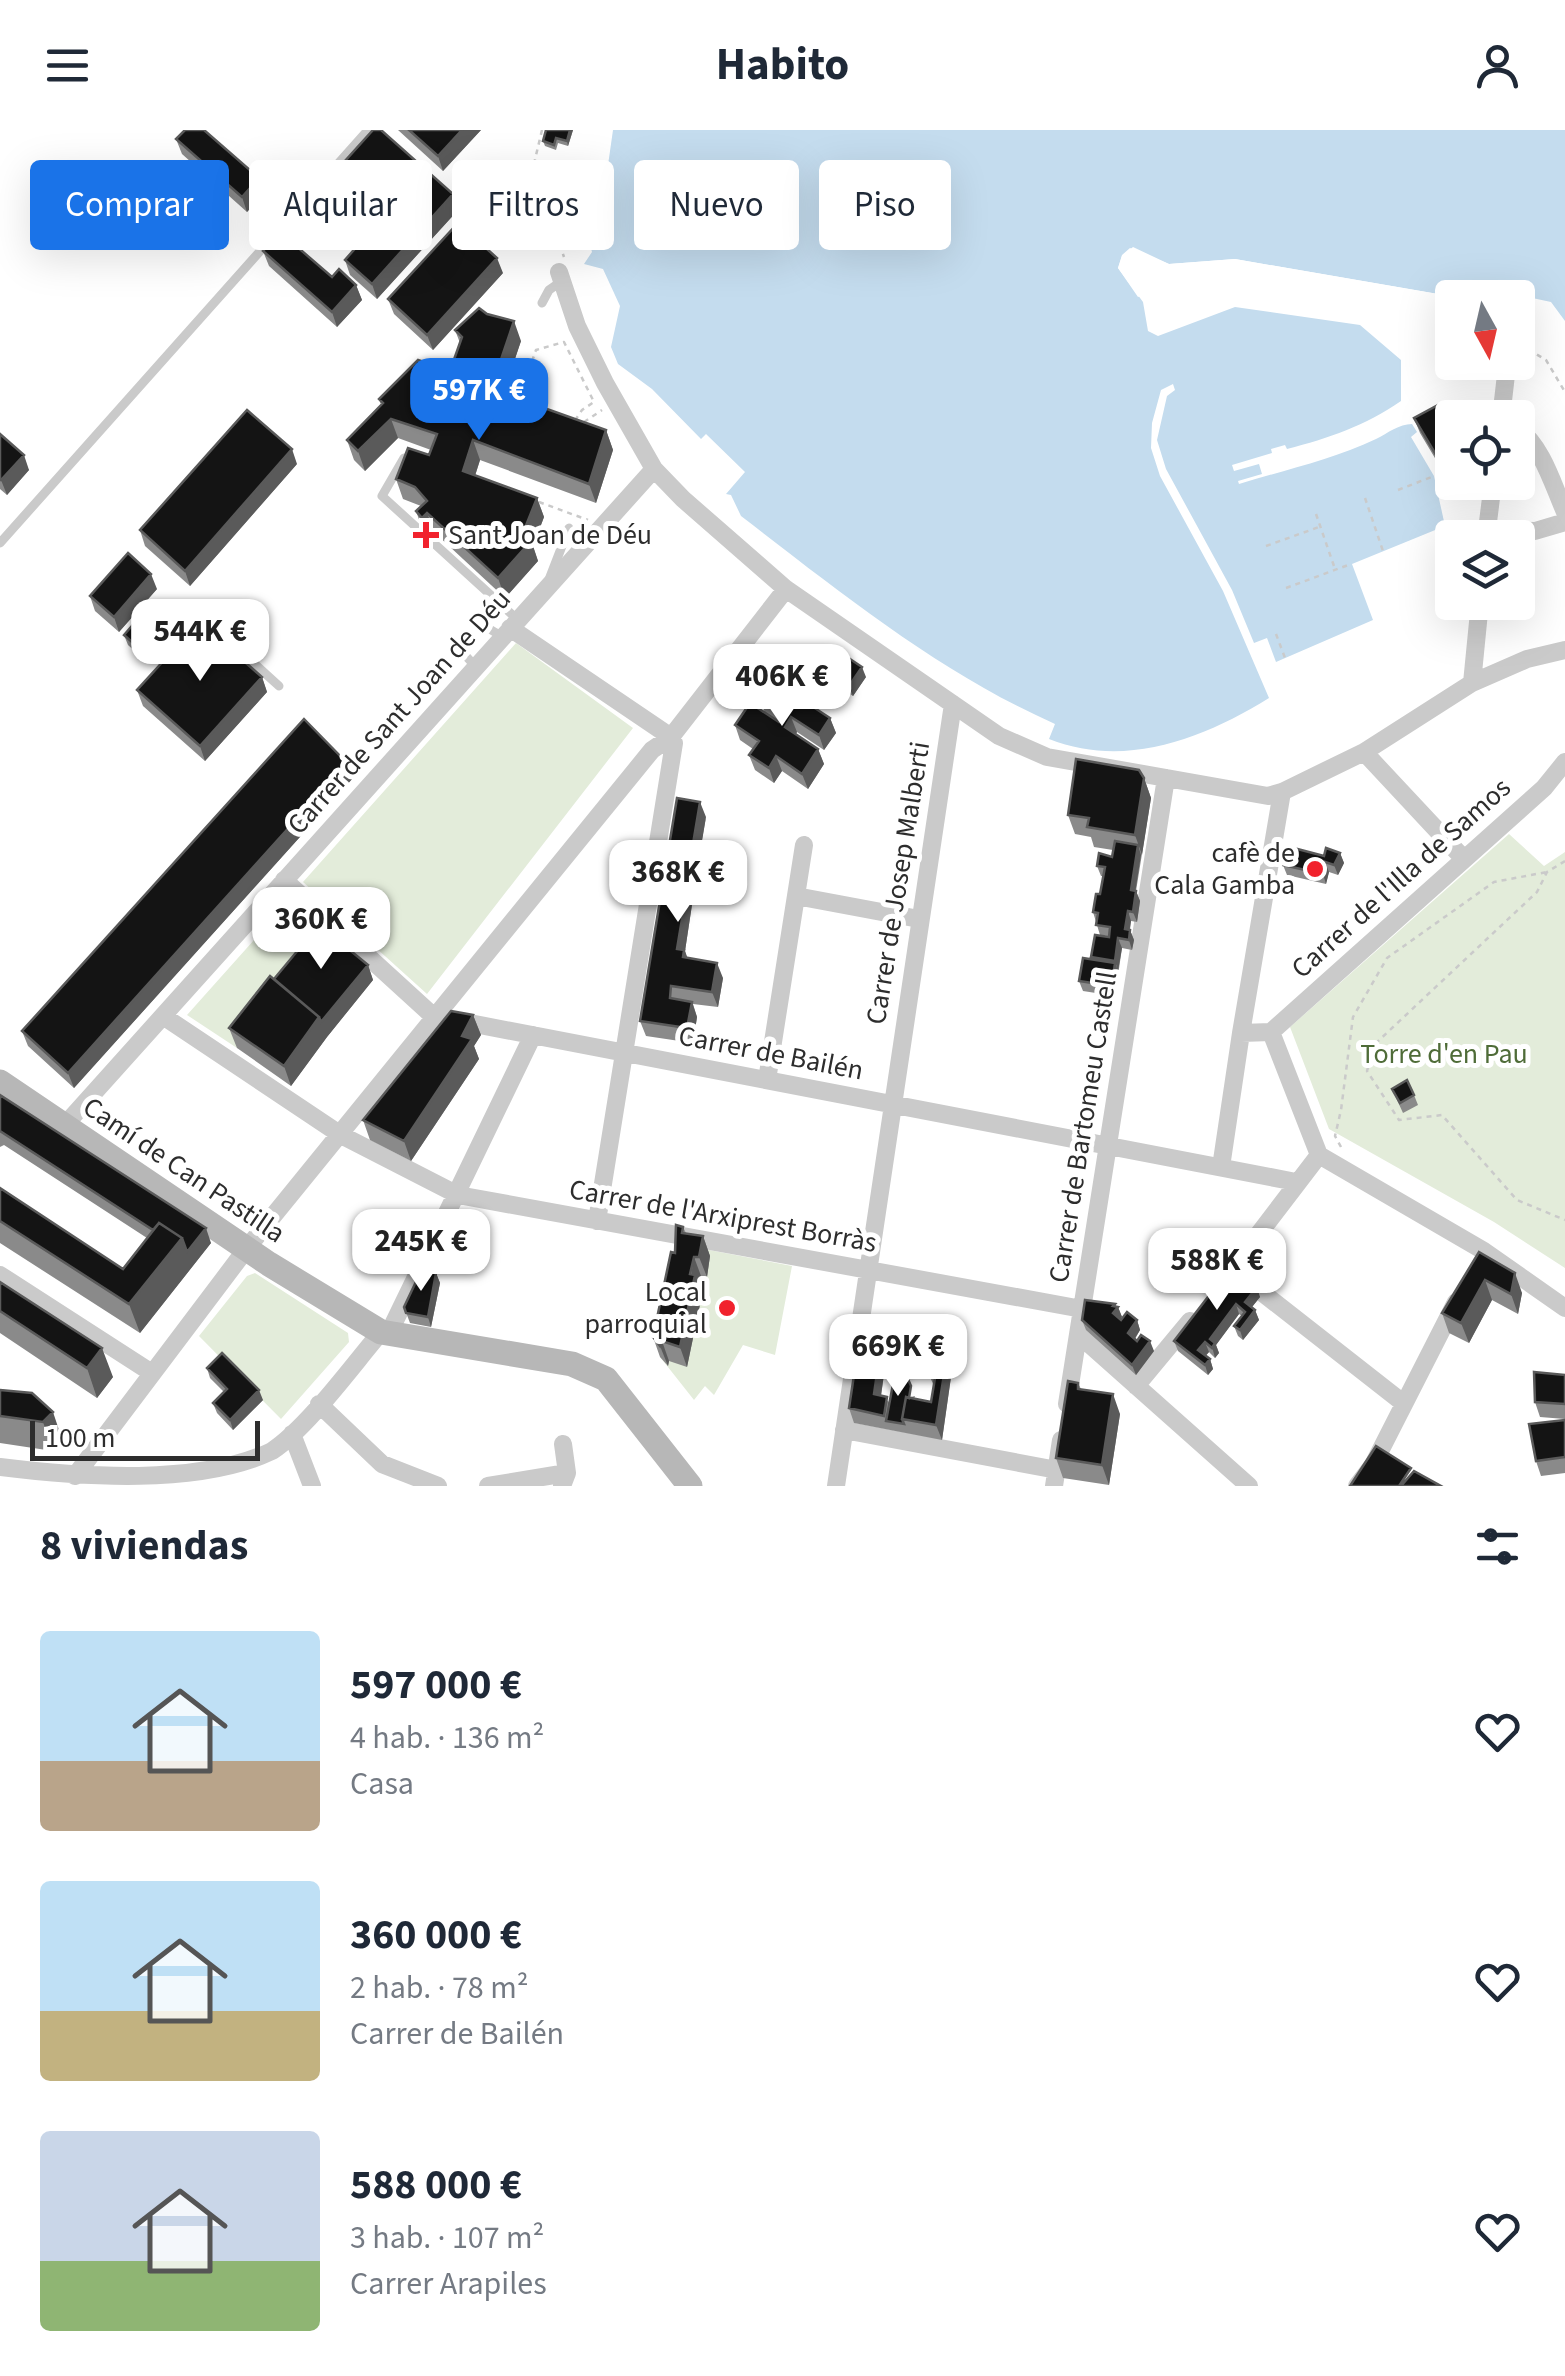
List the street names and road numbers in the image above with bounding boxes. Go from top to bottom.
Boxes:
street label: Carrer de Sant Joan de Déu [278,581,520,843]
street label: Carrer de Josep Malberti [856,739,940,1027]
street label: Carrer de l'Illa de Samos [1282,768,1520,988]
street label: Carrer de Bartomeu Castell [1039,969,1127,1285]
street label: Carrer de Bailén [675,1015,867,1091]
street label: Camí de Can Pastilla [75,1087,293,1253]
street label: Carrer de l'Arxiprest Borràs [566,1169,880,1263]

